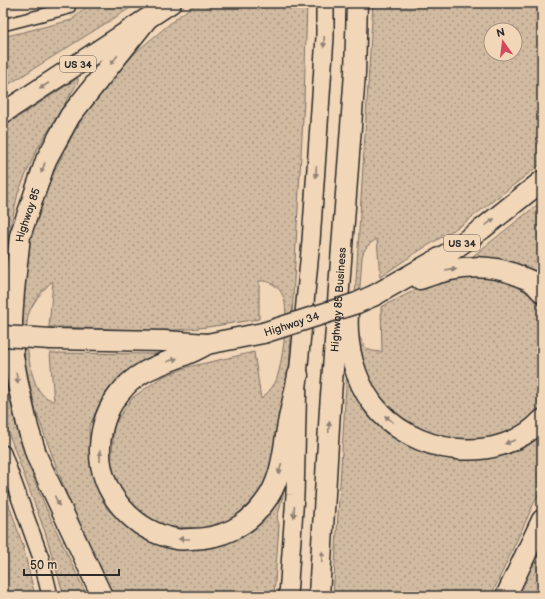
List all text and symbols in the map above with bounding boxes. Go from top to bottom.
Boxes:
north arrow [483,22,523,62]
text: N [495,25,506,40]
one-way arrow [321,36,328,48]
one-way arrow [110,55,118,65]
road number: US 34 [60,56,96,72]
one-way arrow [39,82,50,90]
one-way arrow [40,162,46,174]
one-way arrow [313,166,319,179]
street label: Highway 85 [13,186,43,243]
one-way arrow [485,218,496,227]
road number: US 34 [444,235,480,251]
street label: Highway 85 Business [328,246,349,352]
one-way arrow [445,267,457,273]
street label: Highway 34 [262,309,321,339]
one-way arrow [166,356,178,362]
one-way arrow [14,371,20,384]
one-way arrow [383,415,394,424]
one-way arrow [326,421,333,433]
one-way arrow [505,439,516,445]
one-way arrow [97,449,103,462]
one-way arrow [277,463,283,475]
one-way arrow [54,495,60,506]
one-way arrow [291,506,298,518]
one-way arrow [177,536,190,542]
scale bar [24,551,119,577]
one-way arrow [318,551,325,563]
text: 50 m [30,558,57,573]

